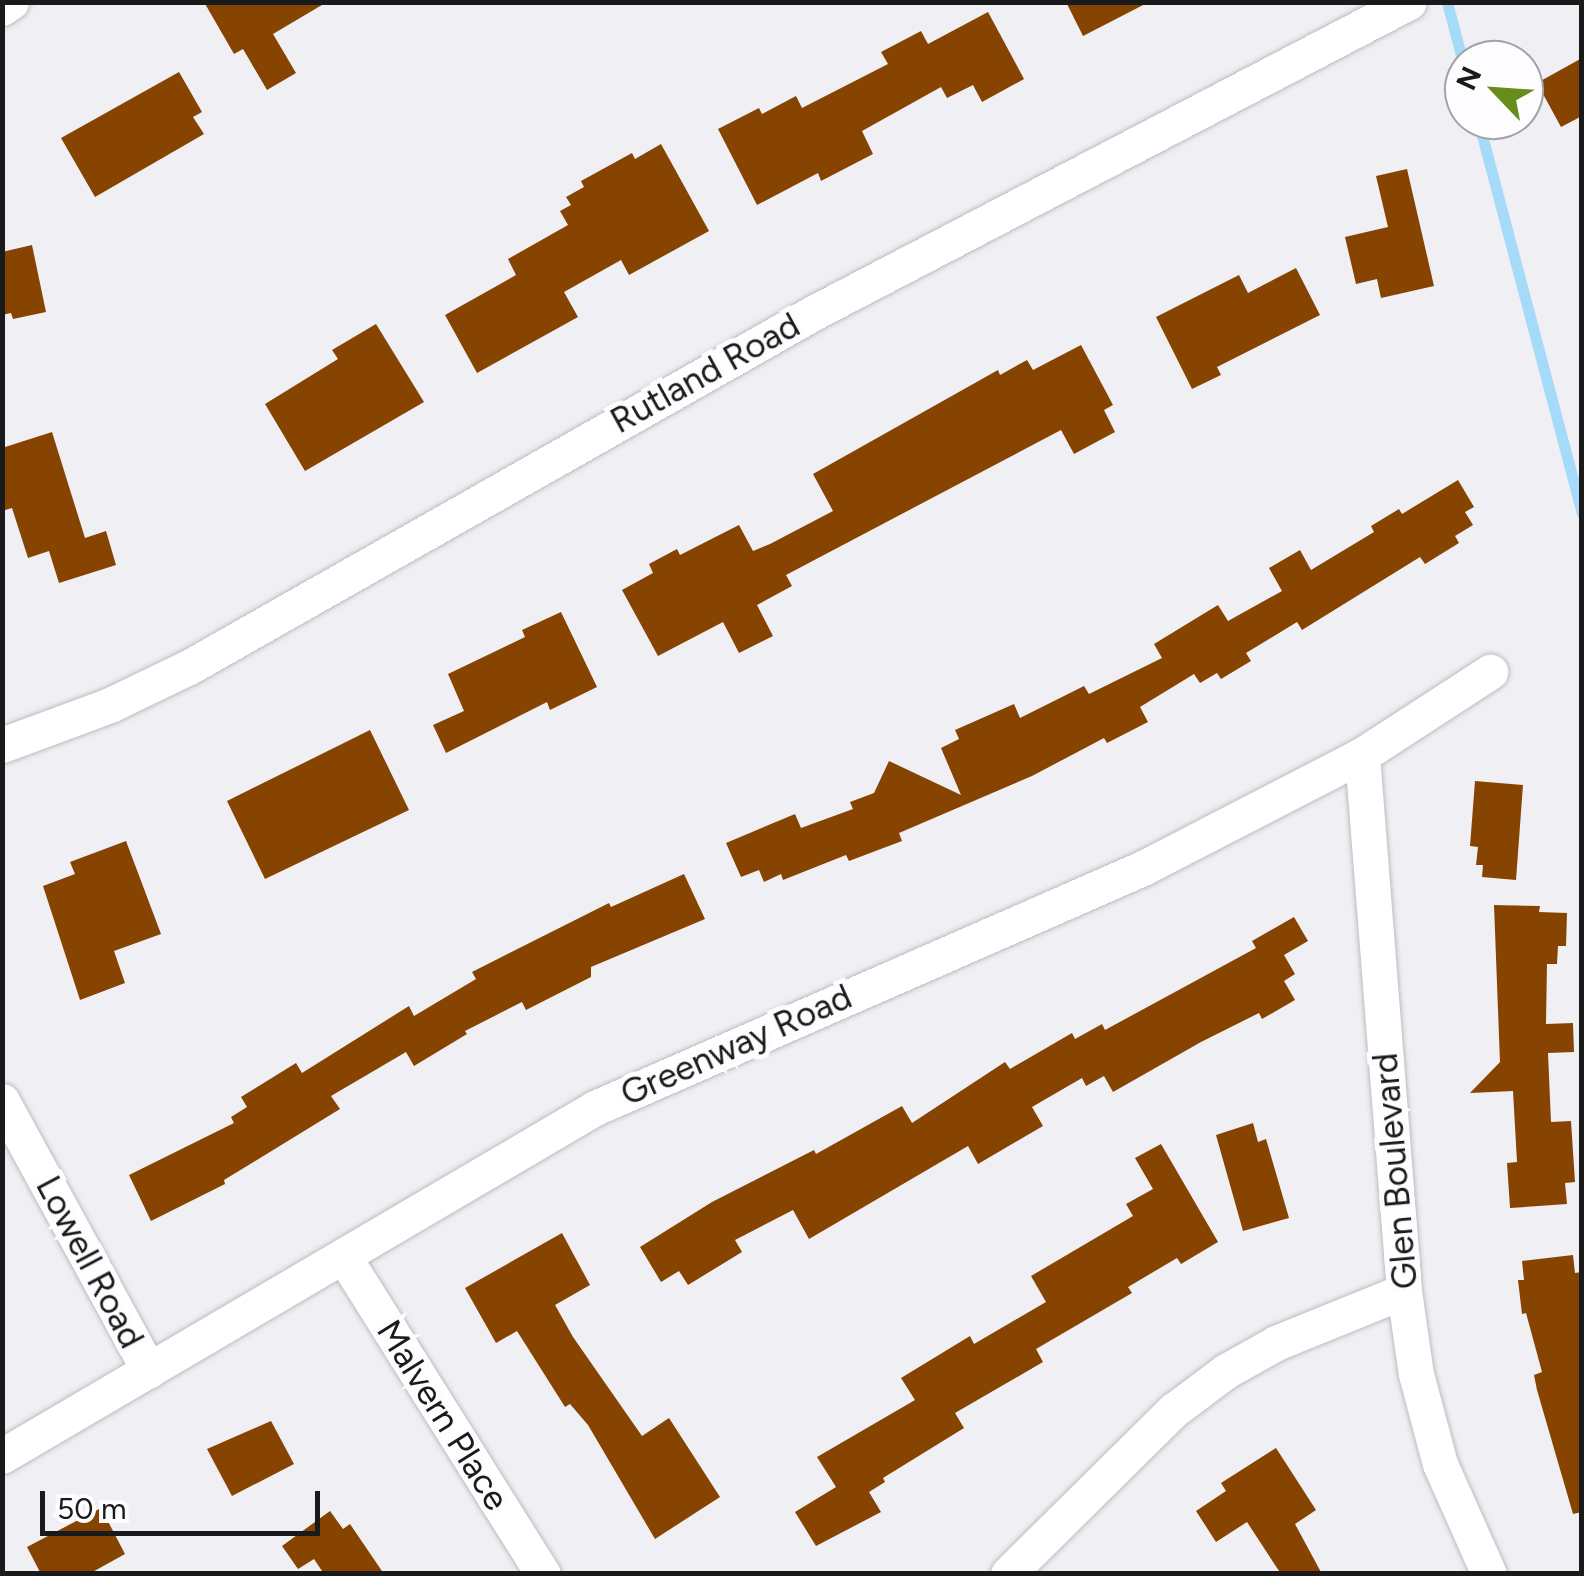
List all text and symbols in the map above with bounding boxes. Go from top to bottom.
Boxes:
north arrow [1444,40,1544,140]
text: N [1449,61,1489,95]
street label: Rutland Road [603,304,807,442]
street label: Greenway Road [614,975,858,1115]
street label: Glen Boulevard [1364,1051,1426,1291]
street label: Lowell Road [27,1169,153,1355]
street label: Malvern Place [368,1312,518,1518]
scale bar [45,1471,325,1533]
text: 50 m [57,1490,126,1527]

